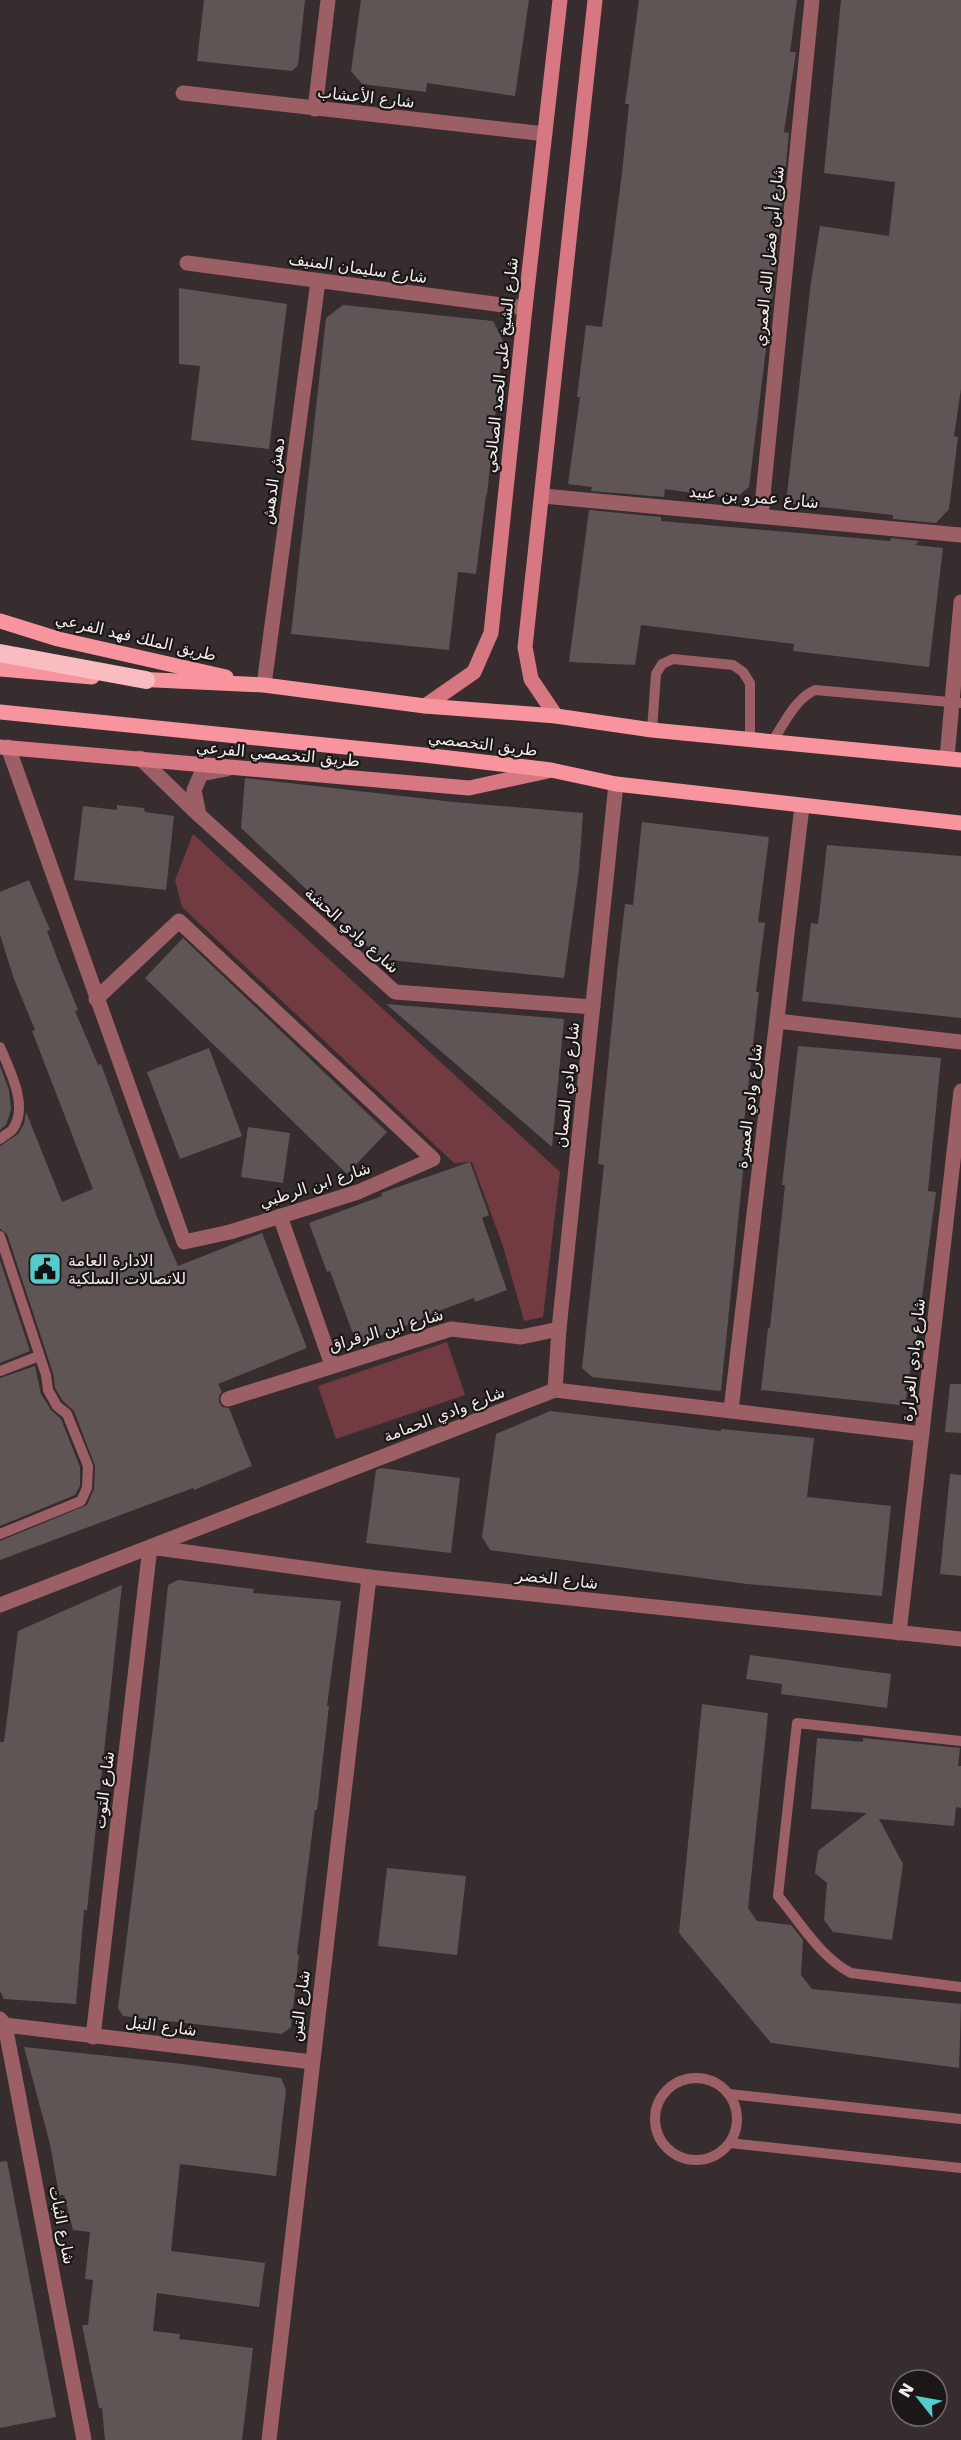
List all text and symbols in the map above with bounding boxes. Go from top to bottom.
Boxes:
street label: شارع الأعشاب [316,81,416,113]
street label: شارع أبن فضل الله العمري [749,165,789,347]
street label: شارع سليمان المنيف [287,249,429,288]
street label: شارع الشيخ على الحمد الصالحي [480,256,523,474]
street label: دهش الدهش [257,436,289,526]
street label: شارع عمرو بن عبيد [688,482,820,513]
street label: طريق الملك فهد الفرعي [53,609,218,666]
street label: طريق التخصصي [427,728,539,761]
street label: طريق التخصصي الفرعي [195,737,361,772]
street label: شارع وادي الحشة [300,883,403,978]
street label: شارع وادي الصمان [551,1021,584,1149]
street label: شارع وادي العميرة [732,1042,767,1170]
street label: شارع ابن الرطبي [257,1158,373,1213]
public building icon: الادارة العامة للاتصالات السلكية [27,1251,63,1287]
place label: الادارة العامة للاتصالات السلكية [68,1251,186,1288]
street label: شارع وادي الغرارة [897,1297,930,1423]
street label: شارع ابن الرقراق [327,1305,446,1356]
street label: شارع وادي الحمامة [381,1382,508,1447]
street label: شارع الخضر [514,1565,599,1594]
street label: شارع التوت [90,1750,119,1830]
street label: شارع التين [286,1969,315,2043]
street label: شارع التيل [124,2012,198,2041]
street label: شارع الثبات [44,2184,79,2266]
north arrow [889,2368,949,2428]
text: N [895,2380,918,2401]

